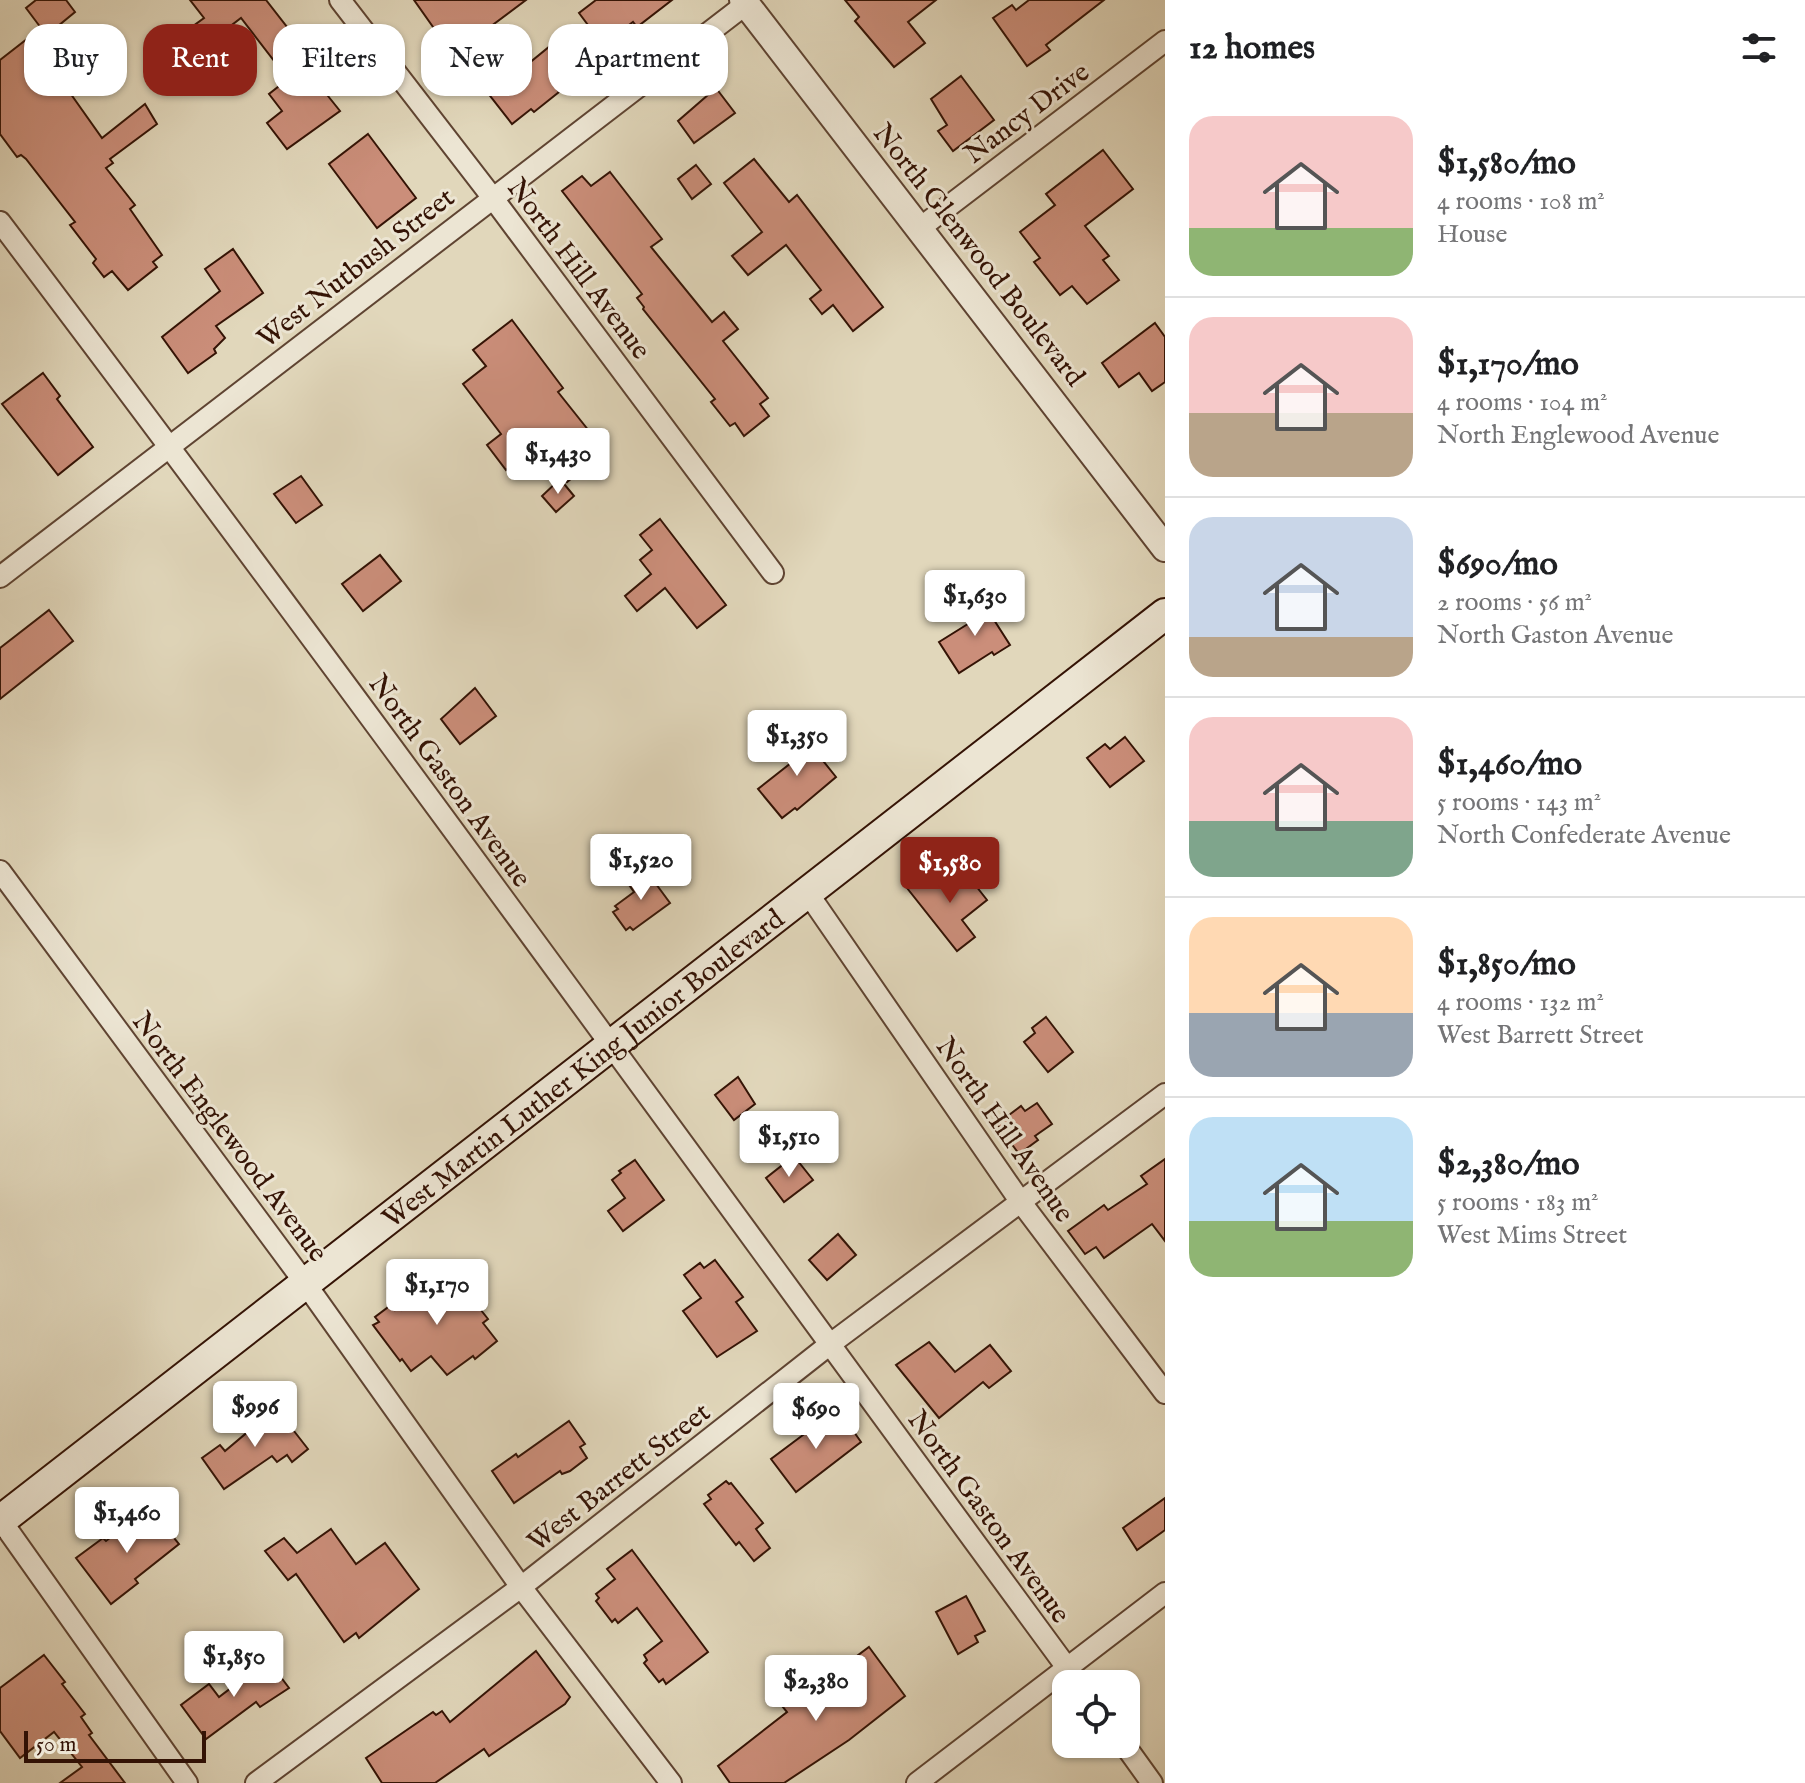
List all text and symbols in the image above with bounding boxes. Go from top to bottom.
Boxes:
chip: Buy [24,24,127,96]
chip: Rent [143,24,257,96]
chip: Filters [273,24,405,96]
chip: New [421,24,532,96]
chip: Apartment [548,24,728,96]
icon: filters [1737,26,1781,70]
text: 12 homes [1189,27,1315,70]
street label: Nancy Drive [958,56,1097,172]
street label: North Glenwood Boulevard [864,117,1092,394]
text: $1,580/mo [1437,142,1576,185]
icon: home [1253,148,1349,244]
street label: North Hill Avenue [498,172,658,367]
street label: West Nutbush Street [251,181,463,357]
text: 4 rooms · 108 m² [1437,185,1605,218]
text: House [1437,218,1507,251]
text: $1,170/mo [1437,343,1579,386]
icon: home [1253,349,1349,445]
text: 4 rooms · 104 m² [1437,386,1607,419]
text: North Englewood Avenue [1437,419,1720,452]
pin: $1,430 [493,428,623,496]
text: $1,430 [525,437,591,470]
text: $690/mo [1437,543,1558,586]
icon: home [1253,549,1349,645]
pin: $1,630 [910,570,1040,638]
text: $1,630 [943,579,1007,612]
text: 2 rooms · 56 m² [1437,586,1592,619]
text: North Gaston Avenue [1437,619,1673,652]
street label: North Gaston Avenue [360,668,538,895]
pin: $1,350 [732,710,862,778]
text: $1,350 [766,719,828,752]
text: $1,460/mo [1437,743,1582,786]
icon: home [1253,749,1349,845]
text: 5 rooms · 143 m² [1437,786,1601,819]
text: North Confederate Avenue [1437,819,1731,852]
pin: $1,520 [576,834,706,902]
pin: $1,580 [885,837,1015,905]
text: $1,520 [608,843,674,876]
text: $1,580 [918,846,982,879]
street label: West Martin Luther King Junior Boulevard [376,902,792,1237]
text: $1,850/mo [1437,943,1576,986]
icon: home [1253,949,1349,1045]
text: 4 rooms · 132 m² [1437,986,1604,1019]
street label: North Englewood Avenue [123,1005,335,1270]
text: West Barrett Street [1437,1019,1644,1052]
street label: North Hill Avenue [927,1031,1081,1230]
pin: $1,510 [724,1111,854,1179]
text: $1,510 [758,1120,820,1153]
text: $2,380/mo [1437,1143,1580,1186]
icon: home [1253,1149,1349,1245]
text: 5 rooms · 183 m² [1437,1186,1599,1219]
text: West Mims Street [1437,1219,1627,1252]
pin: $1,170 [372,1259,502,1327]
text: $1,170 [404,1268,470,1301]
pin: $996 [208,1381,302,1449]
pin: $690 [769,1383,863,1451]
text: $996 [231,1390,279,1423]
text: $690 [791,1392,841,1425]
street label: West Barrett Street [521,1395,718,1560]
street label: North Gaston Avenue [899,1404,1077,1631]
pin: $1,460 [62,1487,192,1555]
text: $1,460 [93,1496,161,1529]
pin: $1,850 [169,1631,299,1699]
text: $1,850 [202,1640,266,1673]
pin: $2,380 [751,1655,881,1723]
text: $2,380 [783,1664,849,1697]
map controls [1052,1670,1140,1758]
button: locate [1052,1670,1140,1758]
scale bar [24,1727,206,1763]
text: 50 m [36,1731,77,1759]

